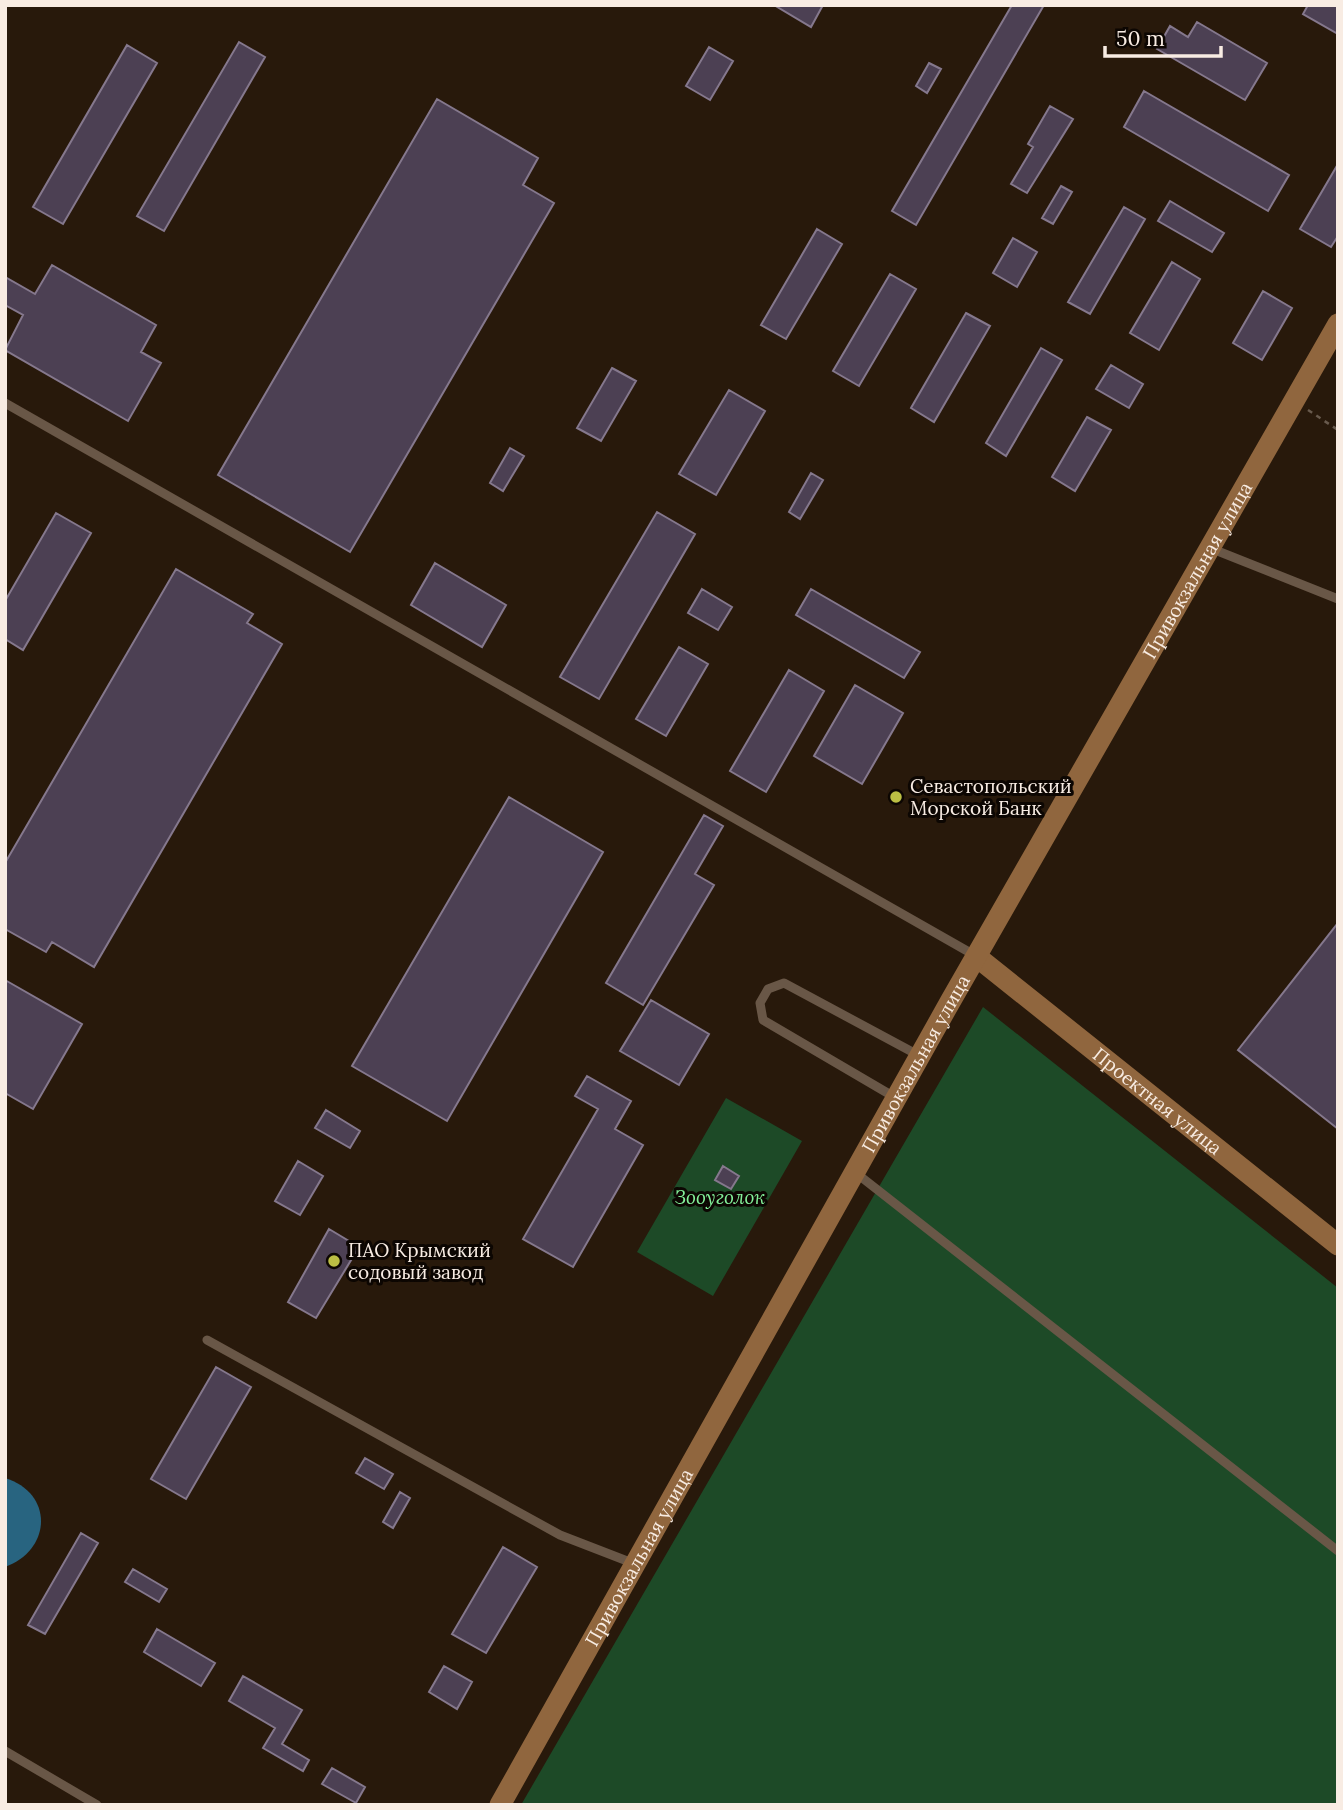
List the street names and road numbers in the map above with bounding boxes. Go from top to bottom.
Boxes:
street label: Привокзальная улица [1137,477,1257,663]
street label: Привокзальная улица [856,970,975,1157]
street label: Проектная улица [1088,1042,1227,1160]
street label: Привокзальная улица [579,1464,698,1650]

